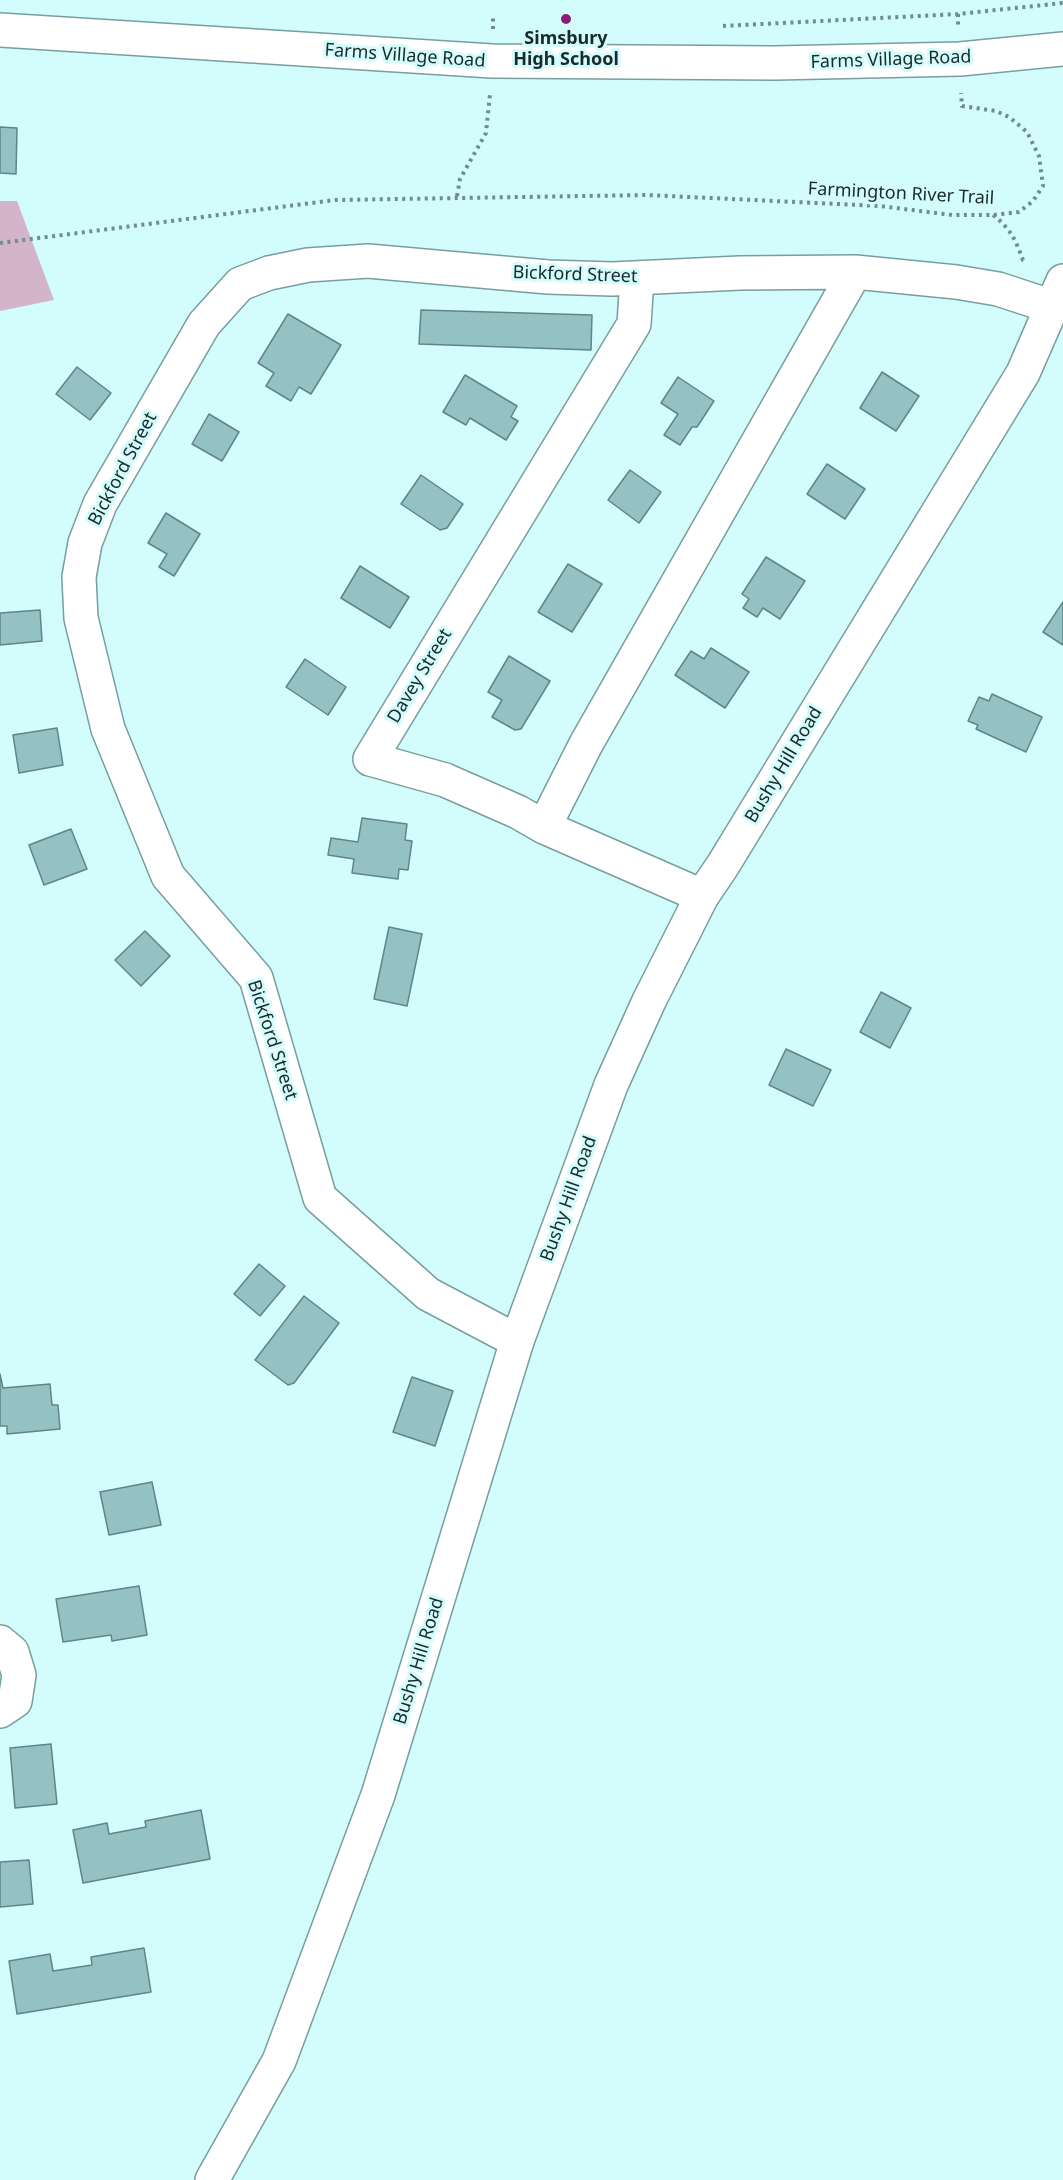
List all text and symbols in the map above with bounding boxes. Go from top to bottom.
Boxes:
marker: Simsbury High School [559,12,573,26]
place label: Simsbury High School [513,28,619,70]
street label: Farms Village Road [324,40,486,72]
street label: Farms Village Road [810,46,972,74]
street label: Farmington River Trail [807,178,995,210]
street label: Bickford Street [512,262,638,288]
street label: Bickford Street [84,409,162,529]
street label: Davey Street [383,625,457,727]
street label: Bushy Hill Road [741,703,827,827]
street label: Bickford Street [242,977,302,1103]
street label: Bushy Hill Road [536,1133,602,1265]
street label: Bushy Hill Road [389,1595,449,1727]

